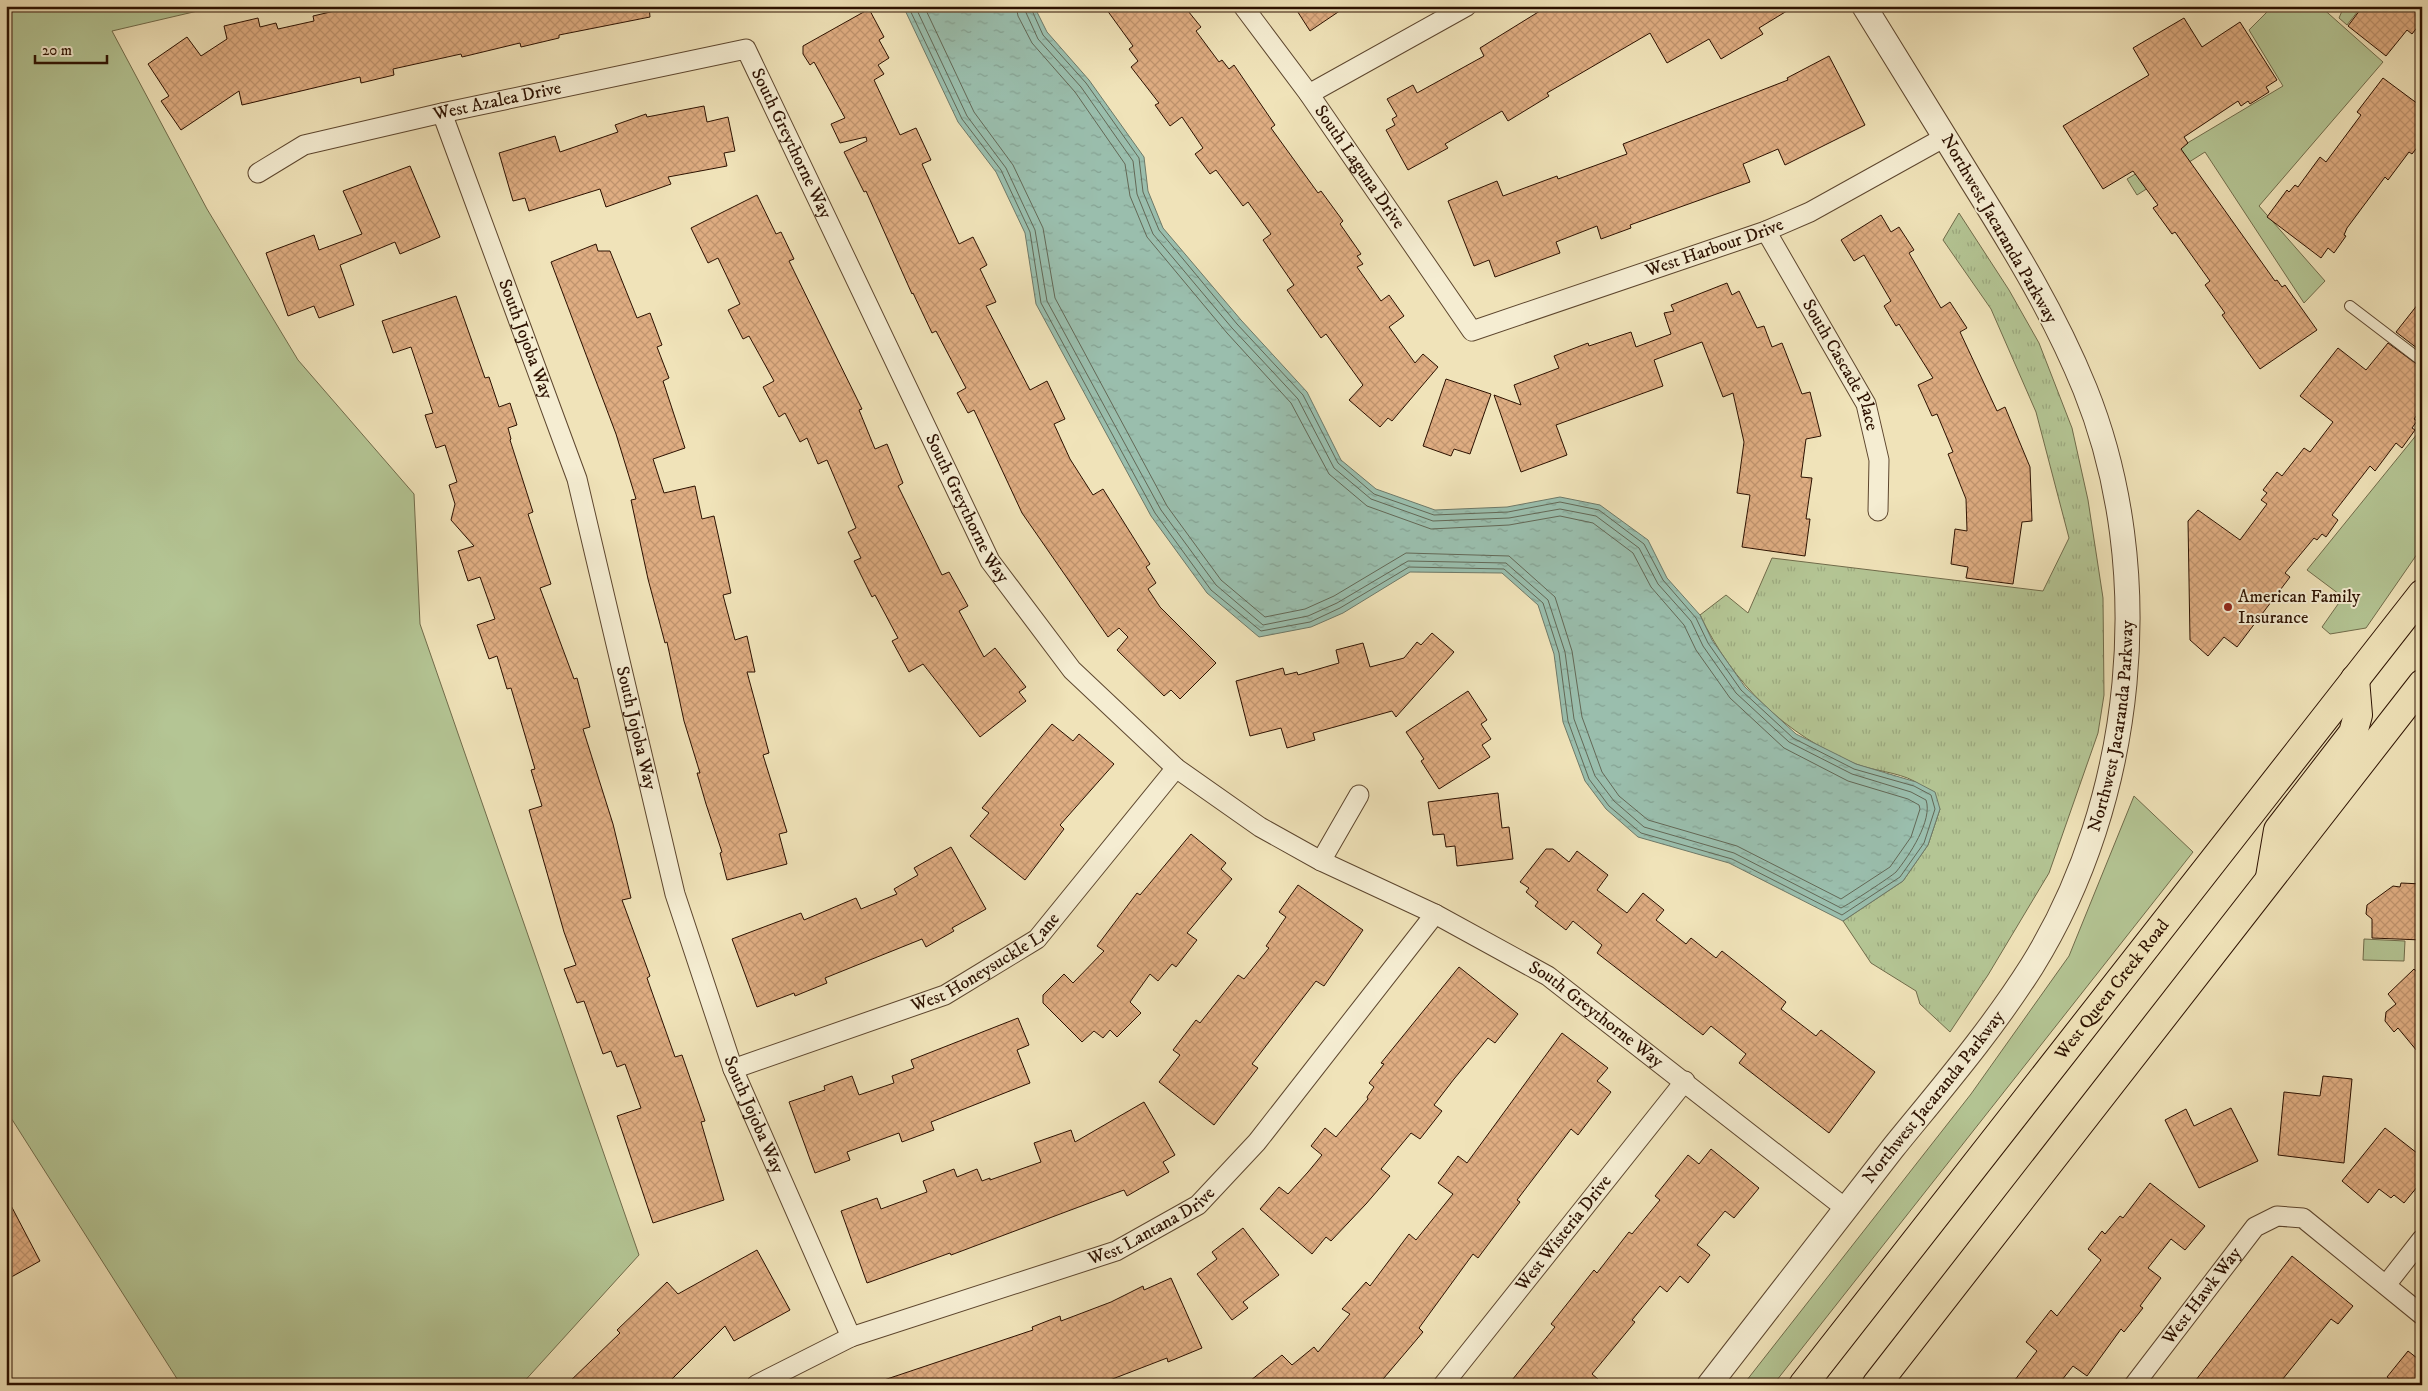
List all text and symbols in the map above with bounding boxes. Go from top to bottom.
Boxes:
scale bar [35,32,108,64]
text: 20 m [42,41,72,60]
street label: South Greythorne Way [746,65,837,223]
street label: West Azalea Drive [430,77,563,126]
street label: South Laguna Drive [1309,101,1410,233]
street label: Northwest Jacaranda Parkway [1936,131,2062,328]
street label: West Harbour Drive [1642,214,1787,282]
street label: South Jojoba Way [493,276,558,403]
street label: South Cascade Place [1797,296,1883,433]
street label: South Greythorne Way [920,430,1014,588]
place label: American Family Insurance [2238,586,2361,629]
marker: American Family Insurance [2222,601,2234,613]
street label: Northwest Jacaranda Parkway [2083,620,2139,835]
street label: South Jojoba Way [611,664,661,792]
street label: West Honeysuckle Lane [907,908,1065,1017]
street label: West Queen Creek Road [2050,915,2174,1065]
street label: South Greythorne Way [1524,956,1668,1073]
street label: Northwest Jacaranda Parkway [1858,1006,2009,1188]
street label: South Jojoba Way [718,1053,789,1177]
street label: West Wisteria Drive [1510,1171,1617,1296]
street label: West Lantana Drive [1084,1183,1220,1271]
street label: West Hawk Way [2157,1243,2247,1350]

